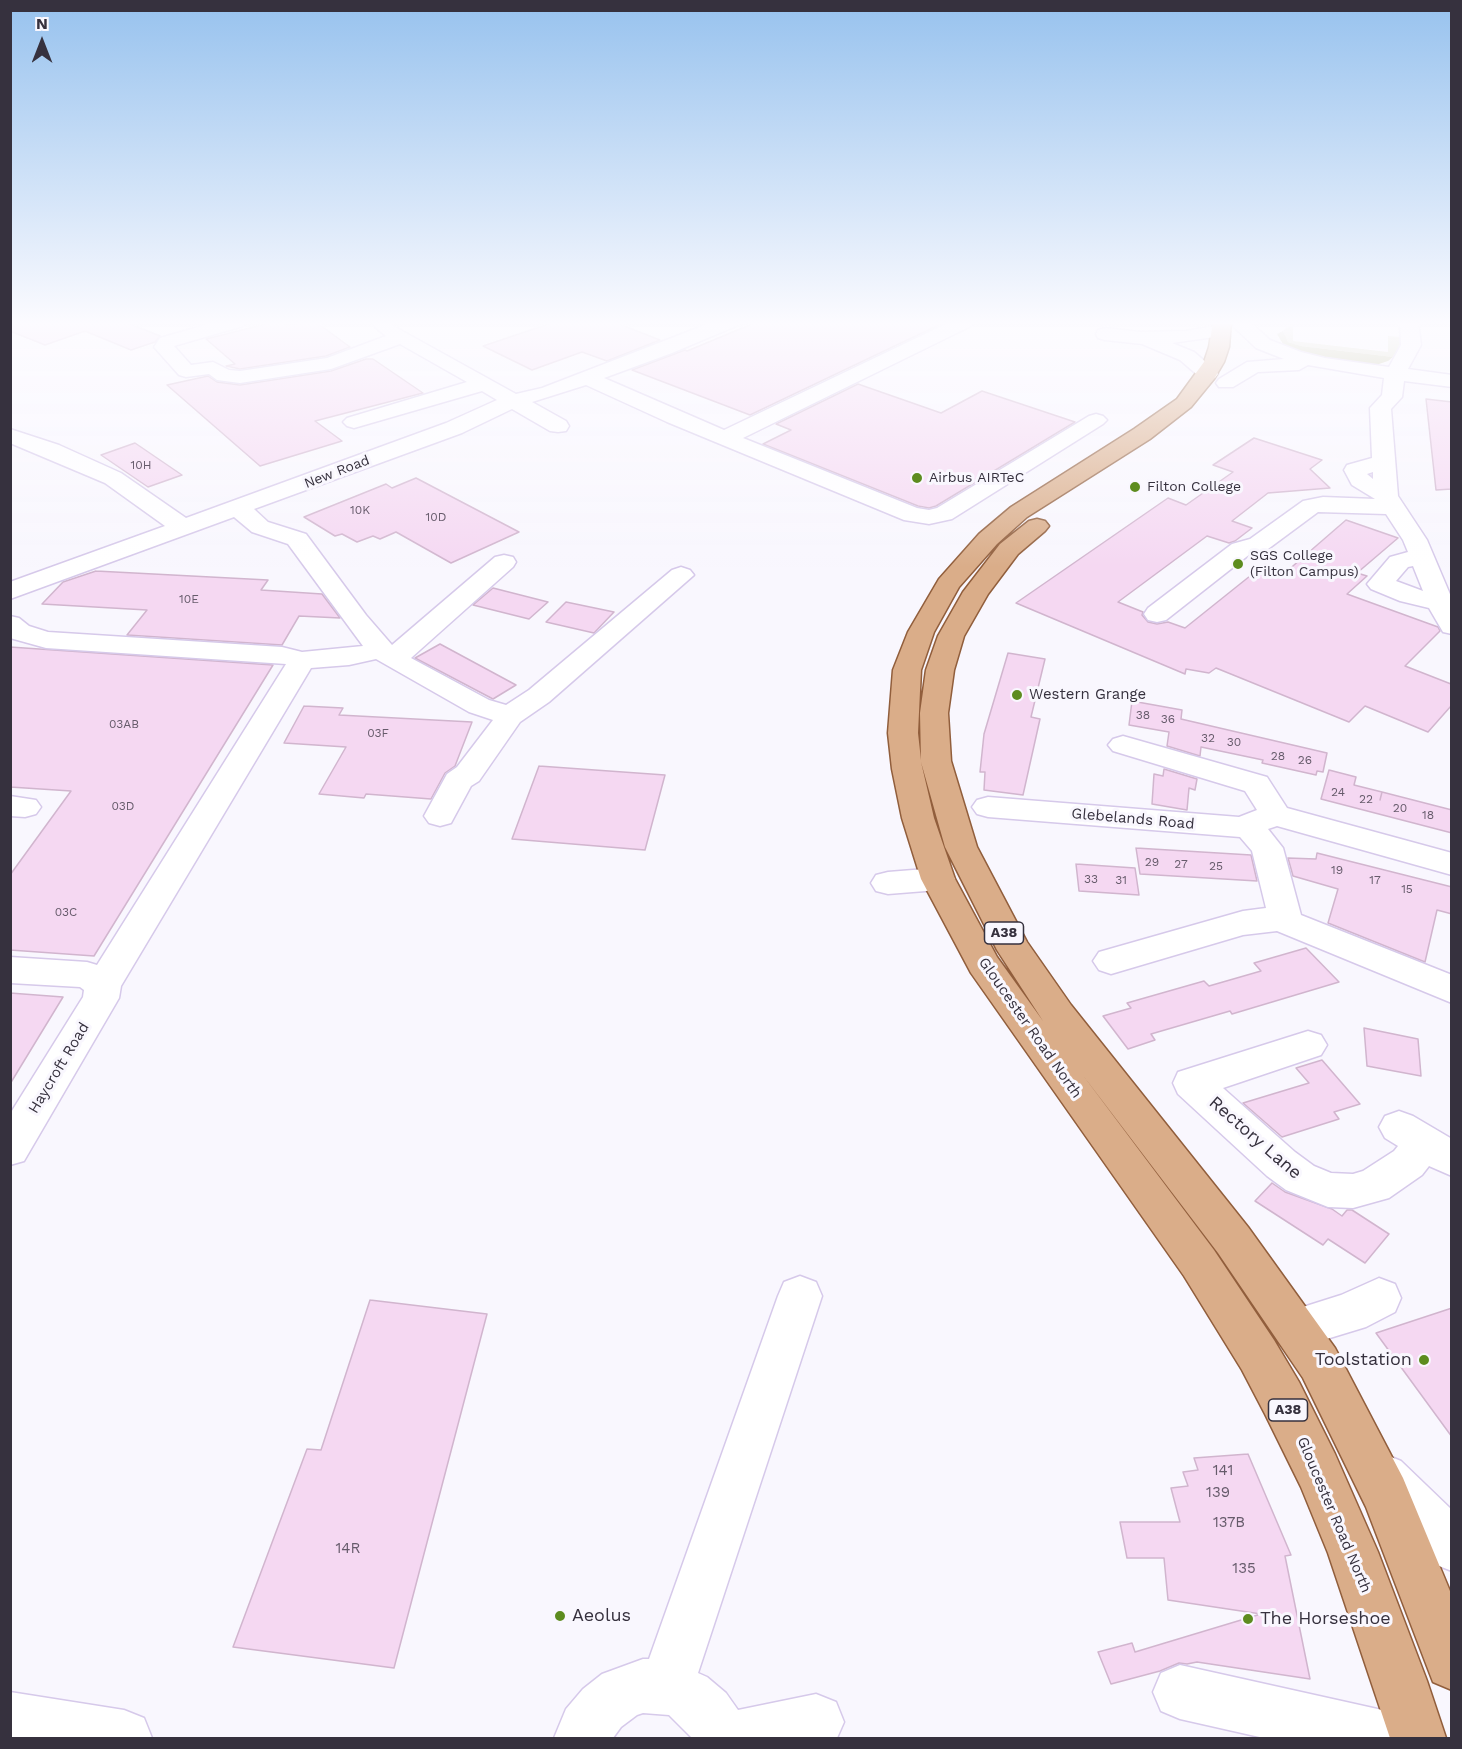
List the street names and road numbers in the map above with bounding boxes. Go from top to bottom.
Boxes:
street label: New Road [302,452,372,492]
street label: Glebelands Road [1071,805,1195,833]
road number: A38 [984,922,1024,944]
street label: Gloucester Road North [975,954,1085,1102]
street label: Haycroft Road [25,1019,93,1117]
street label: Rectory Lane [1204,1092,1306,1184]
road number: A38 [1268,1399,1308,1421]
street label: Gloucester Road North [1293,1434,1375,1596]

